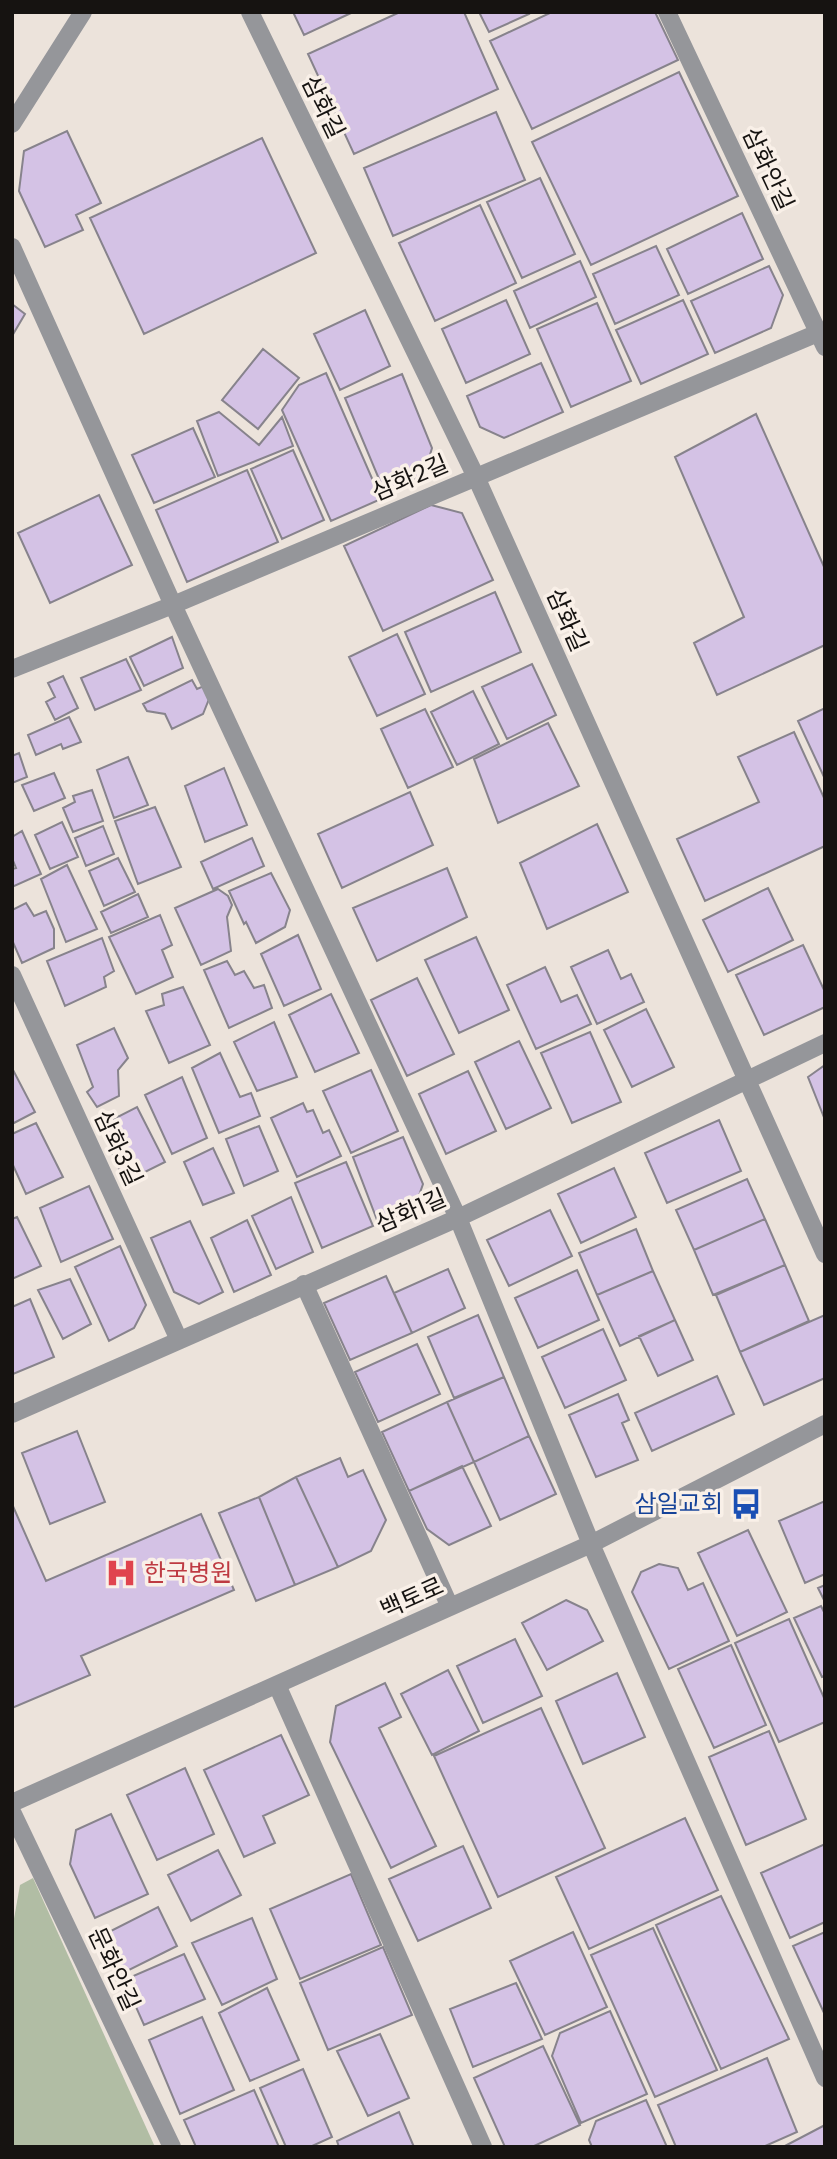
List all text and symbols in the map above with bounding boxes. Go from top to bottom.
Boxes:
street label: 삼화길 [294,70,353,144]
street label: 삼화안길 [735,122,802,216]
street label: 삼화2길 [367,447,453,508]
street label: 삼화길 [539,583,596,657]
street label: 삼화3길 [87,1104,150,1191]
street label: 삼화1길 [370,1181,451,1240]
place label: 삼일교회 [635,1487,723,1520]
bus stop icon: 삼일교회 [729,1487,763,1521]
hospital icon: 한국병원 [104,1556,138,1590]
place label: 한국병원 [144,1556,232,1589]
street label: 백토로 [375,1569,449,1626]
street label: 문화안길 [81,1922,148,2016]

